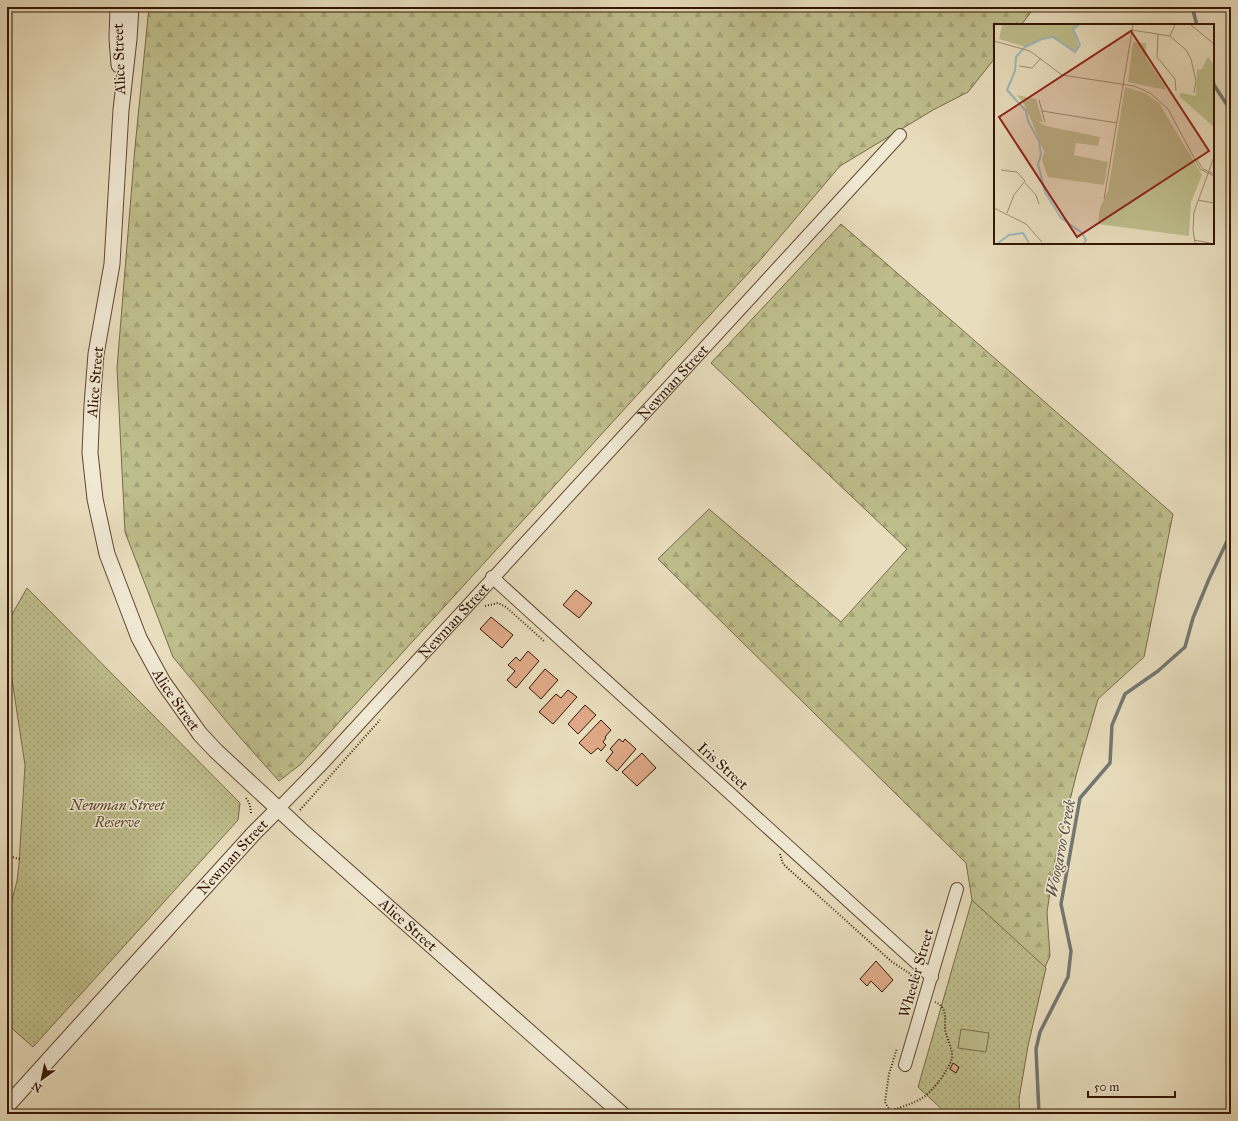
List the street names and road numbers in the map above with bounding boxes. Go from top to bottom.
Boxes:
street label: Alice Street [109,22,129,96]
street label: Newman Street [634,340,712,424]
street label: Alice Street [83,345,107,419]
street label: Newman Street [414,579,493,662]
street label: Alice Street [148,665,204,735]
street label: Iris Street [694,739,753,794]
street label: Newman Street [193,815,272,898]
street label: Alice Street [375,894,441,955]
street label: Wheeler Street [895,926,937,1019]

